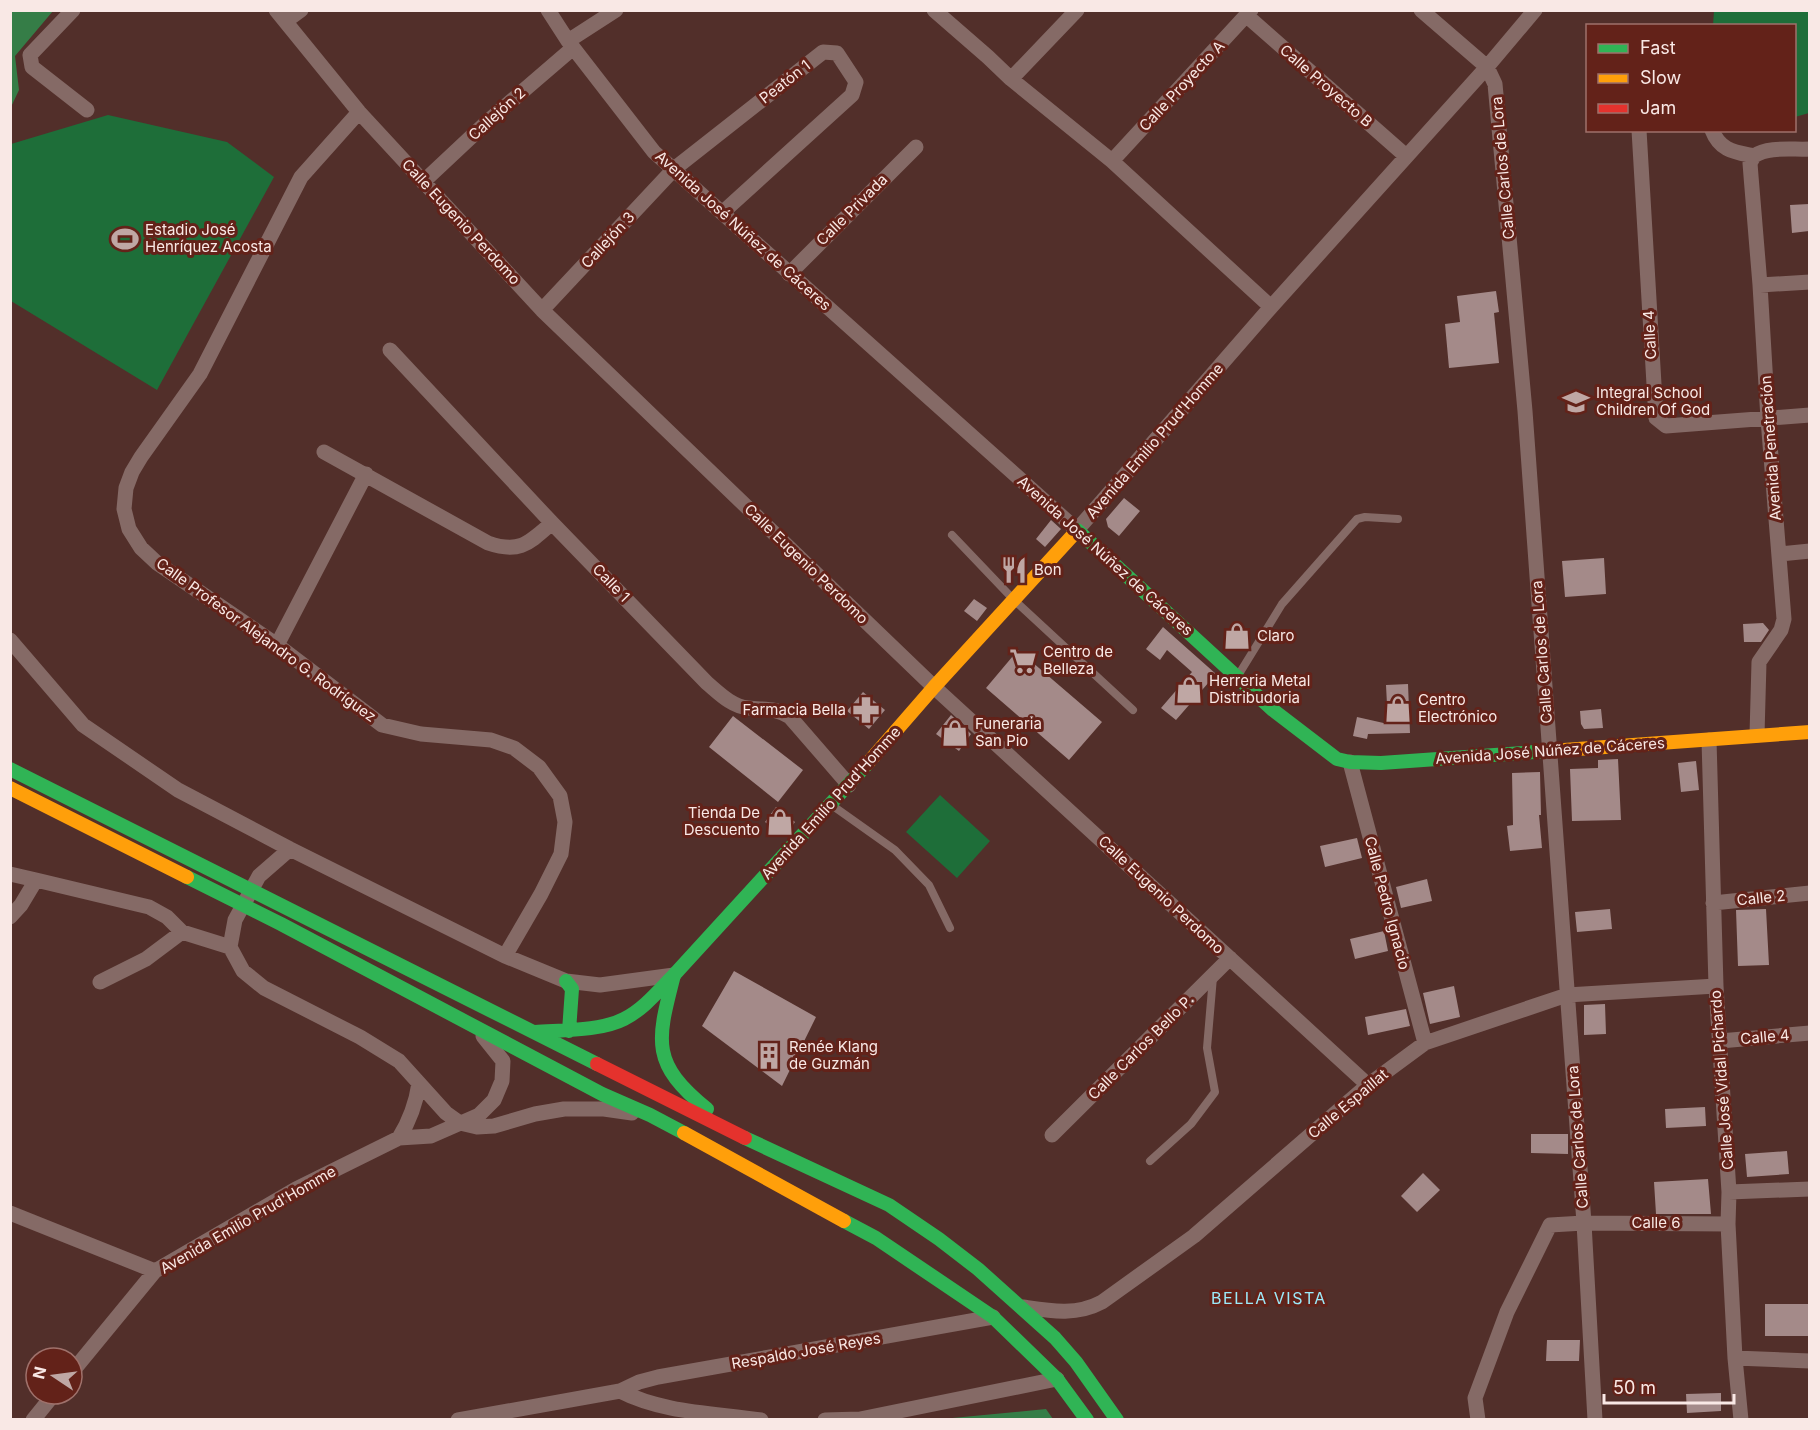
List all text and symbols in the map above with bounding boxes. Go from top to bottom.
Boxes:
legend [1586,24,1796,132]
street label: Calle Proyecto A [1135,36,1229,135]
text: Fast [1640,37,1676,58]
street label: Calle Proyecto B [1276,40,1377,131]
street label: Peatón 1 [755,56,814,107]
text: Slow [1640,67,1681,88]
street label: Callejón 2 [464,83,529,144]
street label: Calle Carlos de Lora [1487,96,1518,240]
text: Jam [1640,97,1676,118]
street label: Avenida José Núñez de Cáceres [652,147,835,315]
street label: Calle Eugenio Perdomo [398,155,525,289]
street label: Calle Privada [812,170,891,249]
street label: Callejón 3 [577,207,639,272]
place label: Estadio José Henríquez Acosta [145,220,272,256]
sports icon: Estadio José Henríquez Acosta [110,224,140,254]
street label: Calle 4 [1639,310,1660,360]
street label: Avenida Emilio Prud'Homme [1082,359,1227,522]
street label: Avenida Penetración [1756,375,1785,521]
place label: Integral School Children Of God [1596,383,1710,419]
school or university icon: Integral School Children Of God [1561,387,1591,417]
street label: Avenida José Núñez de Cáceres [1014,472,1197,640]
street label: Calle Eugenio Perdomo [740,499,872,628]
street label: Calle Profesor Alejandro G. Rodríguez [153,553,380,726]
restaurant icon: Bon [999,555,1029,585]
street label: Calle 1 [589,560,634,606]
place label: Bon [1034,560,1062,579]
street label: Calle Carlos de Lora [1527,580,1556,724]
shop icon: Claro [1222,621,1252,651]
place label: Claro [1257,626,1294,645]
place label: Centro de Belleza [1043,642,1113,678]
supermarket icon: Centro de Belleza [1008,646,1038,676]
place label: Herreria Metal Distribudoria [1209,671,1310,707]
shop icon: Herreria Metal Distribudoria [1174,675,1204,705]
place label: Centro Electrónico [1418,690,1497,726]
shop icon: Centro Electrónico [1383,694,1413,724]
pharmacy icon: Farmacia Bella [851,695,881,725]
place label: Farmacia Bella [743,700,846,719]
place label: Funeraria San Pio [975,714,1042,750]
shop icon: Funeraria San Pio [940,718,970,748]
street label: Avenida Emilio Prud'Homme [757,722,905,883]
street label: Avenida José Núñez de Cáceres [1435,733,1665,768]
place label: Tienda De Descuento [684,803,760,839]
shop icon: Tienda De Descuento [765,807,795,837]
street label: Calle Eugenio Perdomo [1094,831,1228,958]
street label: Calle Pedro Ignacio [1361,834,1414,972]
street label: Calle 2 [1736,886,1786,909]
street label: Calle Carlos Bello P. [1084,990,1198,1104]
street label: Calle José Vidal Pichardo [1706,990,1737,1171]
street label: Calle 4 [1740,1025,1790,1048]
place label: Renée Klang de Guzmán [789,1037,878,1073]
building icon: Renée Klang de Guzmán [754,1041,784,1071]
street label: Calle Espaillat [1304,1065,1392,1143]
street label: Calle Carlos de Lora [1563,1065,1592,1209]
street label: Avenida Emilio Prud'Homme [157,1161,339,1278]
street label: Calle 6 [1632,1213,1680,1232]
district label: BELLA VISTA [1211,1288,1327,1308]
street label: Respaldo José Reyes [730,1328,882,1373]
north arrow [24,1346,84,1406]
text: N [28,1364,51,1381]
scale bar [1604,1367,1734,1405]
text: 50 m [1613,1377,1656,1398]

